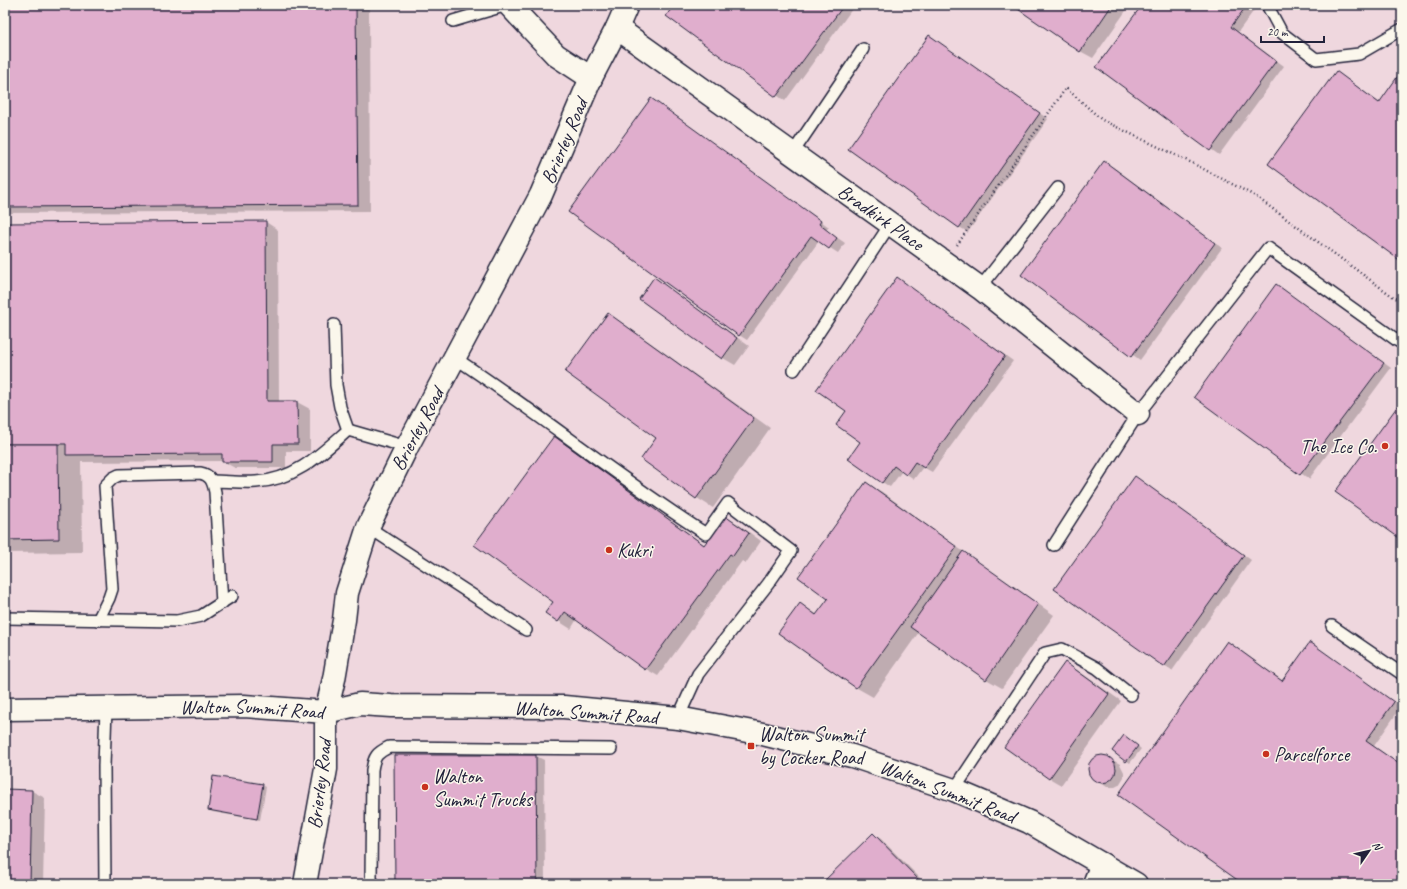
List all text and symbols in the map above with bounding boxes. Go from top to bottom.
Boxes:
scale bar [1261,18,1324,44]
text: 20 m [1267,24,1289,40]
street label: Brierley Road [535,92,595,188]
street label: Bradkirk Place [833,179,930,257]
street label: Brierley Road [385,381,451,475]
place label: The Ice Co. [1300,434,1377,459]
marker: The Ice Co. [1380,441,1390,451]
place label: Kukri [617,538,654,563]
marker: Kukri [604,545,614,555]
street label: Walton Summit Road [180,694,328,725]
street label: Walton Summit Road [514,695,662,730]
place label: Walton Summit by Cocker Road [759,722,867,770]
street label: Brierley Road [302,735,338,830]
marker: Walton Summit by Cocker Road [746,741,756,751]
place label: Parcelforce [1274,742,1351,767]
marker: Parcelforce [1261,749,1271,759]
street label: Walton Summit Road [876,754,1022,830]
place label: Walton Summit Trucks [433,764,534,812]
marker: Walton Summit Trucks [420,782,430,792]
north arrow [1349,831,1389,871]
text: N [1370,839,1386,854]

